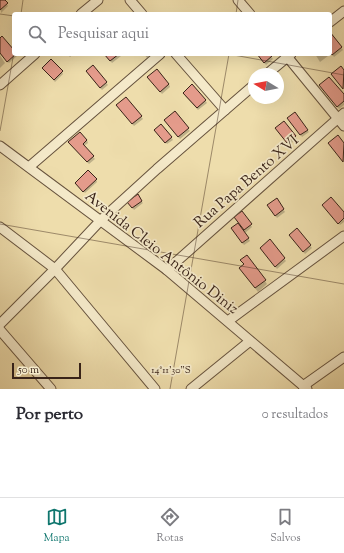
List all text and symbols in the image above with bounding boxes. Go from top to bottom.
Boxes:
search box [12,12,332,56]
icon: search [26,23,48,45]
text: Pesquisar aqui [58,24,149,45]
north arrow [248,68,284,104]
street label: Rua Papa Bento XVI [190,131,304,234]
street label: Avenida Cleio Antônio Diniz [80,186,243,320]
scale bar [12,361,81,380]
text: 50 m [18,362,39,378]
text: 14°11'30"S [151,363,191,378]
text: Por perto [16,403,83,427]
text: 0 resultados [262,406,328,424]
tab: Mapa [43,506,70,546]
tab: Rotas [157,506,183,546]
tab: Salvos [270,506,301,546]

